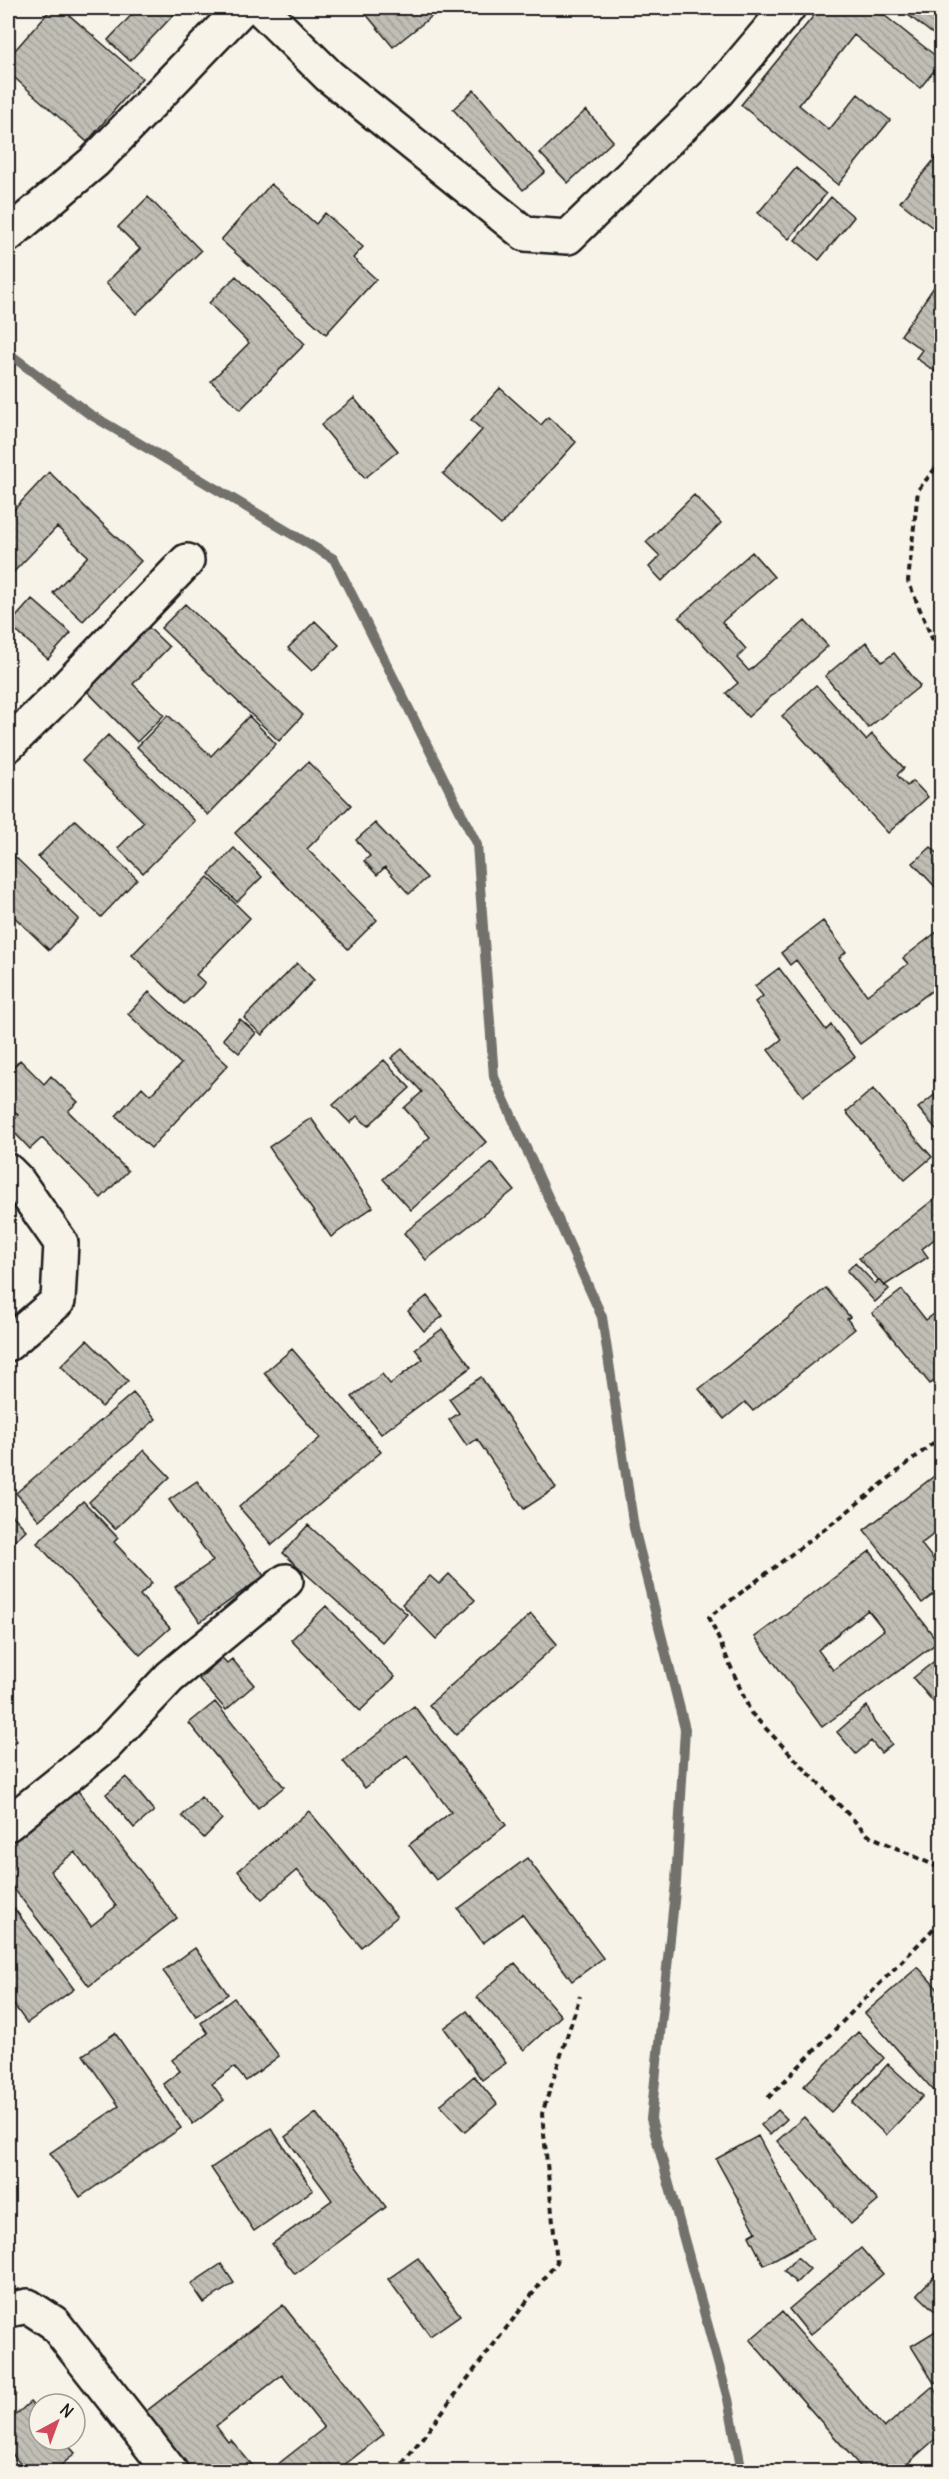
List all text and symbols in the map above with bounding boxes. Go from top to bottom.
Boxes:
north arrow [27,2392,87,2452]
text: N [56,2400,78,2422]

